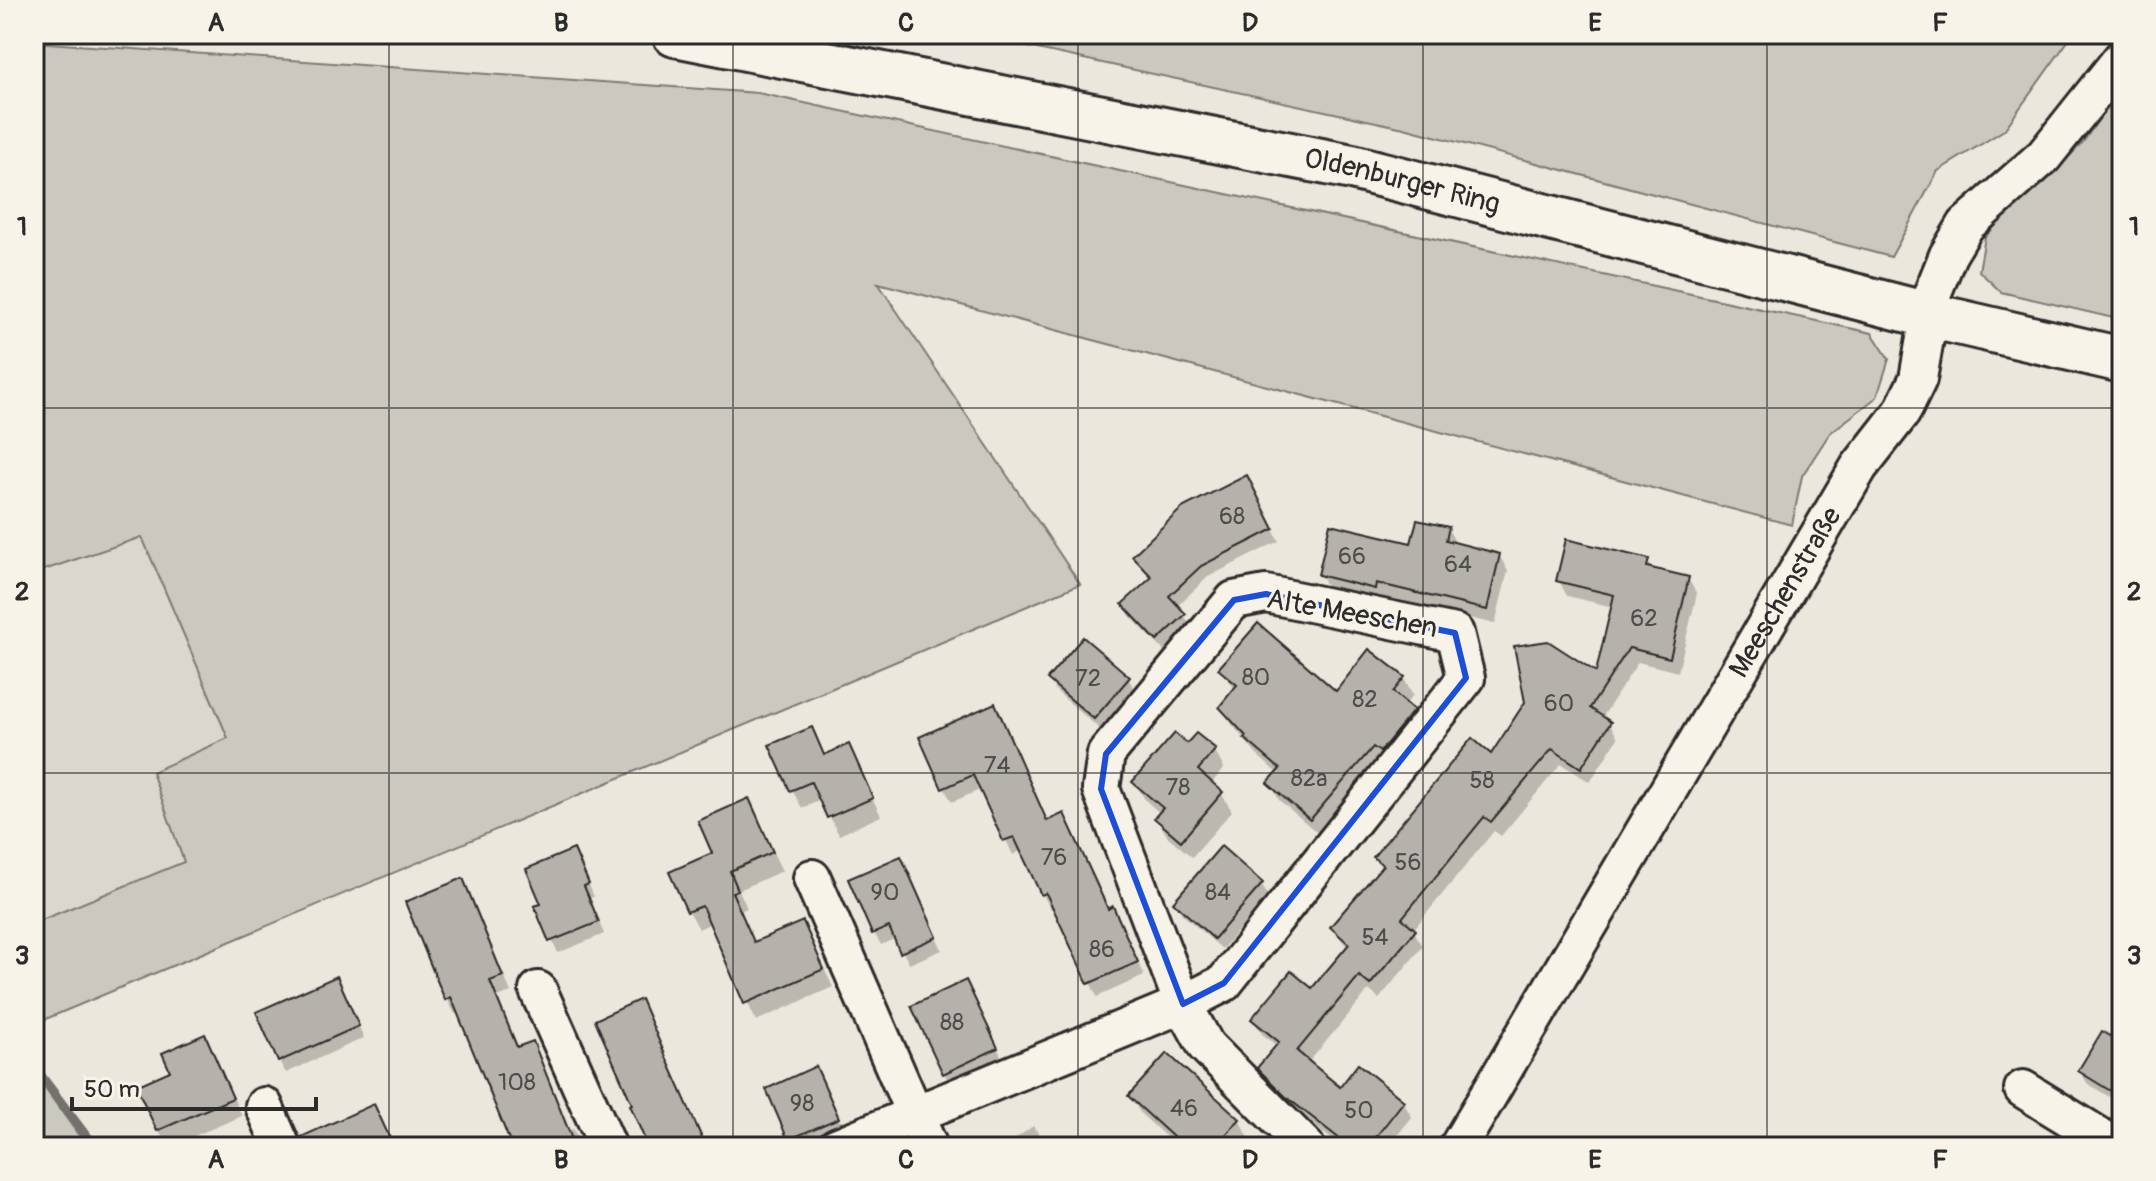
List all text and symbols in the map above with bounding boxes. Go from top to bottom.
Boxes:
text: A [208,7,225,39]
text: B [554,7,568,39]
text: C [898,7,914,39]
text: D [1242,7,1258,39]
text: E [1588,7,1602,39]
text: F [1932,7,1948,39]
street label: Oldenburger Ring [1301,141,1504,222]
text: 1 [17,211,27,243]
text: 1 [2129,211,2139,243]
street label: Meeschenstraße [1721,500,1849,684]
house number: 68 [1219,502,1245,531]
house number: 66 [1338,542,1366,571]
house number: 64 [1444,550,1472,579]
text: 2 [15,576,29,608]
text: 2 [2127,576,2141,608]
street label: Alte Meeschen [1264,582,1440,646]
house number: 62 [1630,604,1658,633]
house number: 80 [1242,663,1270,692]
house number: 72 [1075,664,1101,693]
house number: 82 [1352,685,1378,714]
house number: 60 [1544,689,1574,718]
house number: 74 [984,751,1010,780]
house number: 82a [1291,764,1327,793]
house number: 58 [1469,766,1495,795]
house number: 78 [1166,773,1190,802]
house number: 76 [1041,843,1067,872]
house number: 56 [1395,848,1421,877]
house number: 90 [871,878,899,907]
house number: 84 [1205,878,1231,907]
house number: 54 [1362,923,1389,952]
house number: 86 [1089,935,1115,964]
text: 3 [15,940,29,972]
text: 3 [2127,940,2141,972]
house number: 88 [940,1008,964,1037]
scale bar [72,1061,316,1111]
house number: 108 [498,1068,536,1097]
text: 50 m [84,1075,140,1104]
house number: 98 [790,1089,814,1118]
house number: 46 [1170,1094,1198,1123]
house number: 50 [1344,1096,1374,1125]
text: A [208,1144,225,1176]
text: B [554,1144,568,1176]
text: C [898,1144,914,1176]
text: D [1242,1144,1258,1176]
text: E [1588,1144,1602,1176]
text: F [1932,1144,1948,1176]

